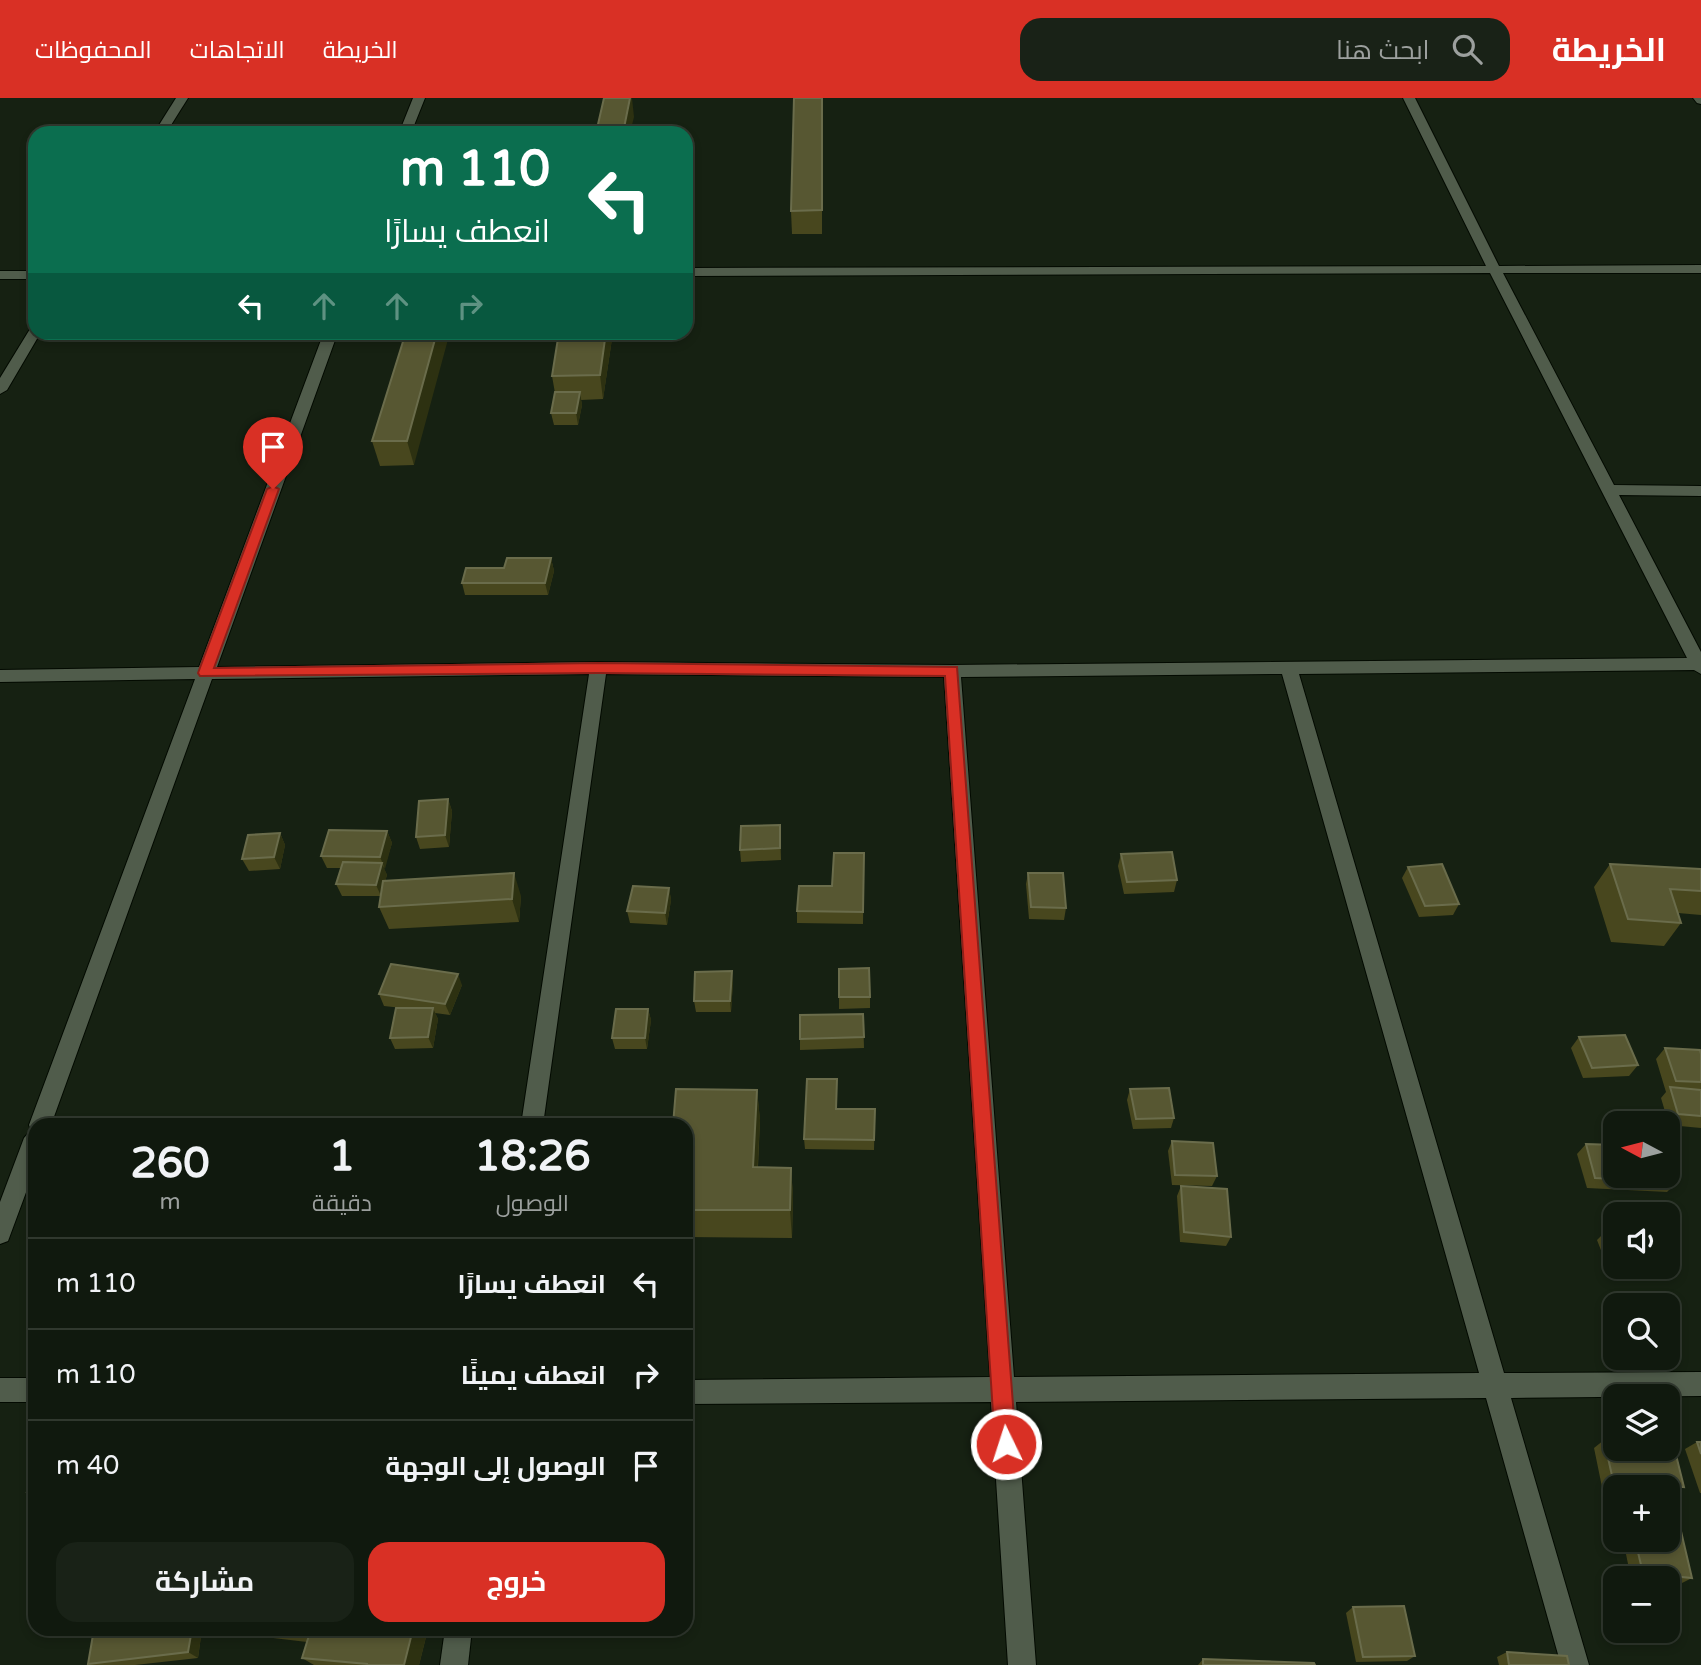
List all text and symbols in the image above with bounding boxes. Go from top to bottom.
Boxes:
search box [1020,18,1510,81]
icon: search [1448,30,1486,68]
text: الخريطة [1552,31,1666,70]
text: ابحث هنا [1336,35,1430,66]
text: المحفوظات [35,36,152,65]
text: الاتجاهات [190,36,285,65]
text: الخريطة [323,36,398,65]
text: 110 m [400,140,550,199]
icon: left [574,154,665,245]
text: انعطف يسارًا [384,213,550,251]
icon: left [232,287,270,325]
icon: ahead [305,287,343,325]
icon: ahead [378,287,416,325]
icon: right [451,287,489,325]
pin [243,417,303,489]
icon: arrive [254,428,292,466]
north arrow [1603,1111,1680,1188]
map controls [1603,1111,1680,1643]
text: 1 [329,1131,355,1182]
text: 18:26 [474,1131,591,1182]
text: 260 [130,1138,210,1189]
text: m [159,1188,181,1216]
text: دقيقة [312,1190,372,1218]
text: الوصول [496,1190,569,1218]
button: sound [1603,1202,1680,1279]
icon: left [627,1265,665,1303]
text: 110 m [56,1268,136,1299]
text: انعطف يسارًا [457,1269,606,1300]
button: search [1603,1293,1680,1370]
icon: right [627,1356,665,1394]
text: 110 m [56,1359,136,1390]
text: انعطف يمينًا [461,1360,606,1391]
button: layers [1603,1384,1680,1461]
position arrow [969,1407,1043,1481]
icon: arrive [627,1447,665,1485]
text: 40 m [56,1450,119,1481]
text: الوصول إلى الوجهة [385,1451,606,1482]
button: + [1603,1475,1680,1552]
button: مشاركة [56,1542,354,1622]
button: خروج [368,1542,665,1622]
button: − [1603,1566,1680,1643]

